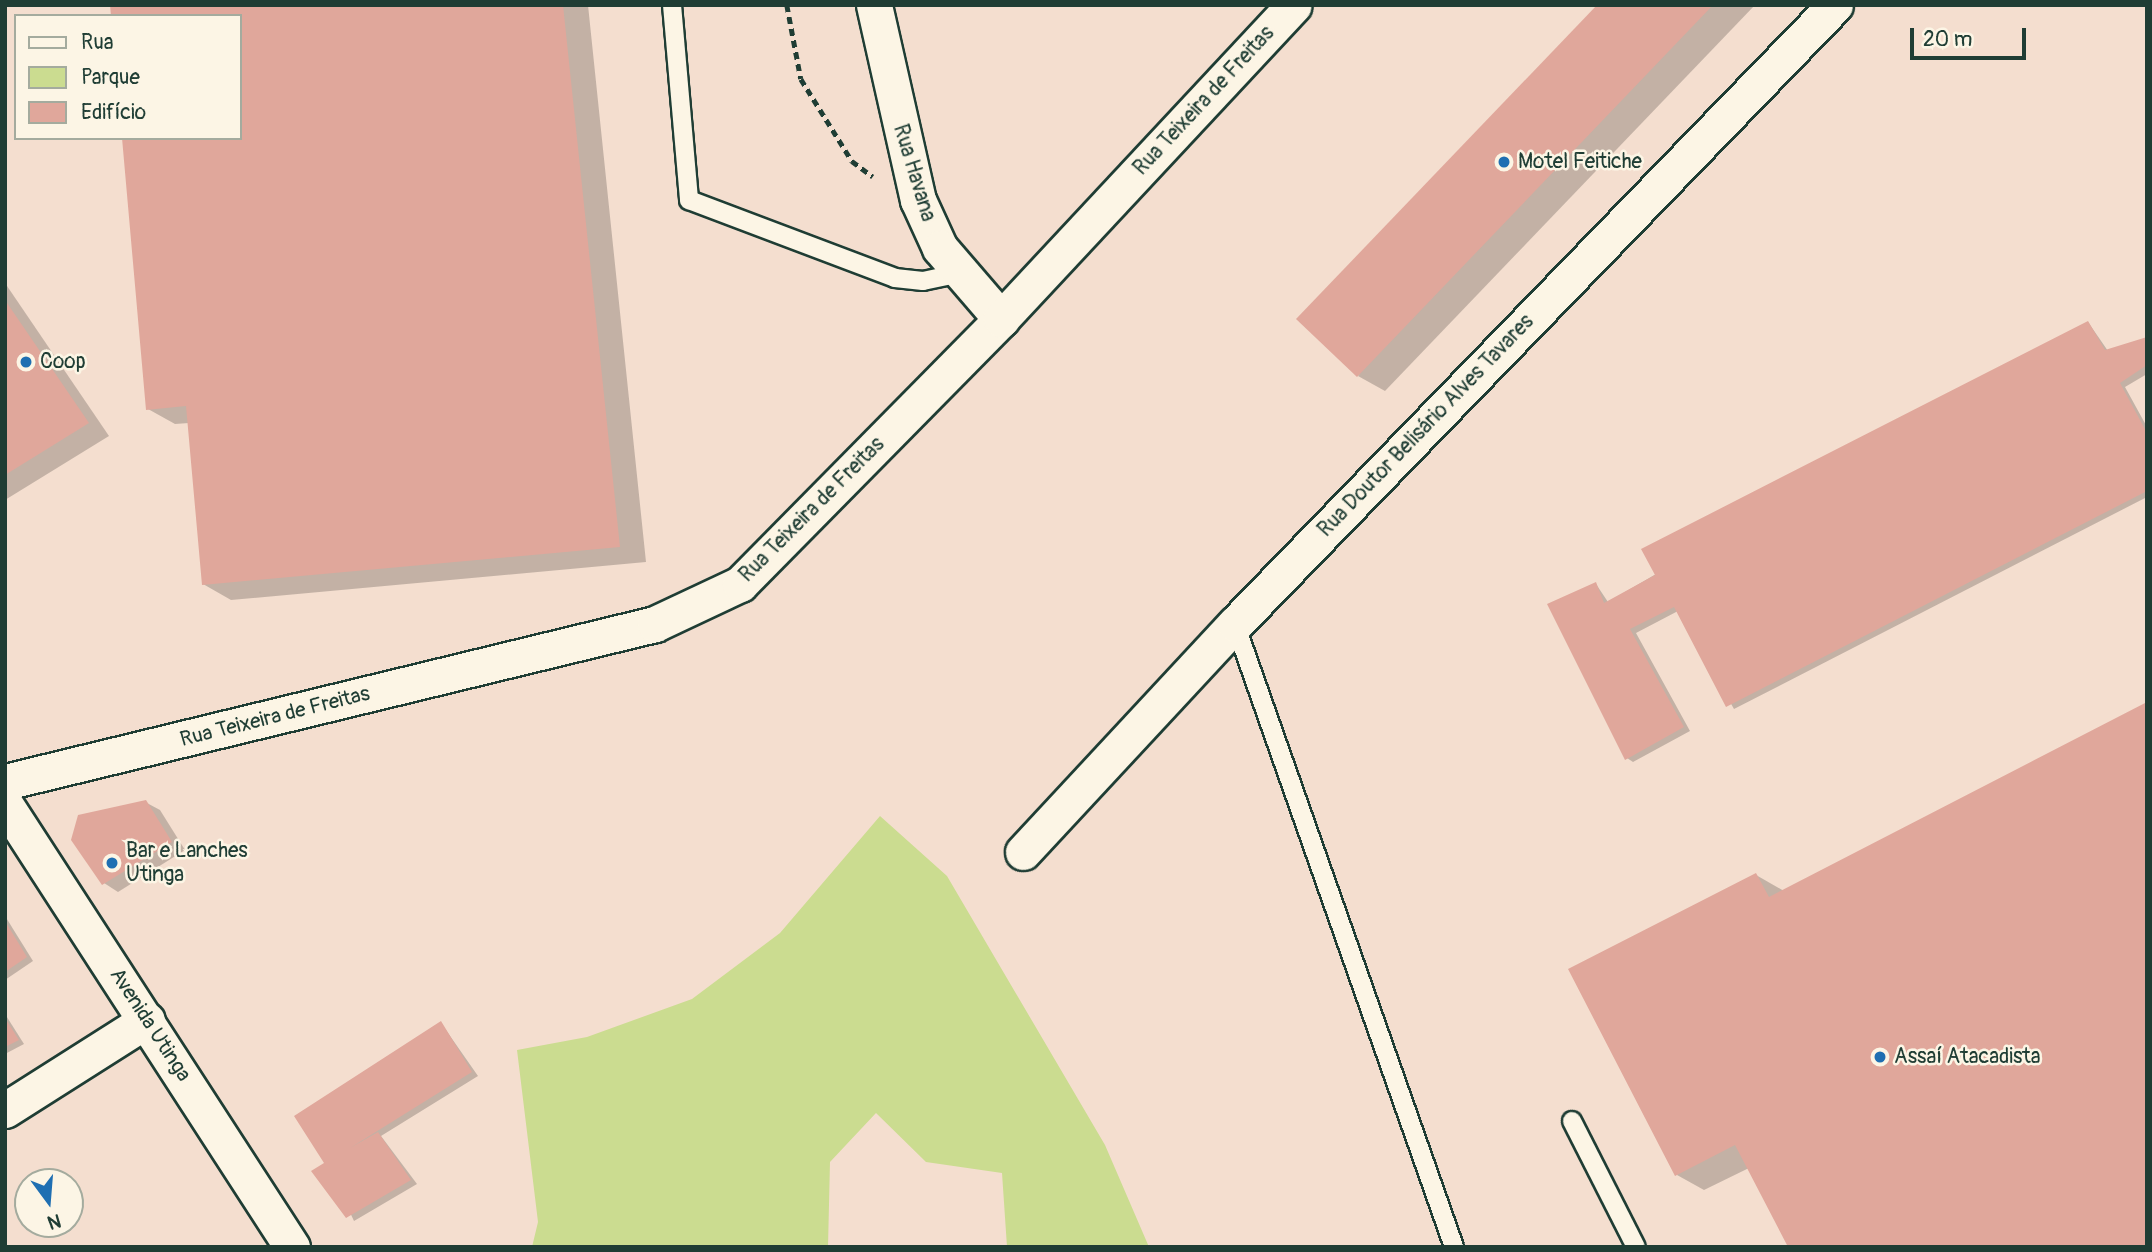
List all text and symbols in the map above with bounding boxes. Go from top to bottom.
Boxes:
legend [14,14,242,140]
scale bar [1914,14,2030,58]
street label: Rua Teixeira de Freitas [1128,21,1280,181]
text: 20 m [1923,26,1972,53]
text: Rua [81,29,114,56]
text: Parque [81,64,140,91]
text: Edifício [81,99,146,126]
street label: Rua Havana [887,121,941,225]
place label: Motel Feitiche [1518,149,1642,175]
marker: Motel Feitiche [1496,154,1512,170]
street label: Rua Doutor Belisário Alves Tavares [1313,309,1539,543]
place label: Coop [40,349,86,375]
marker: Coop [18,354,34,370]
street label: Rua Teixeira de Freitas [734,432,890,588]
street label: Rua Teixeira de Freitas [177,681,373,753]
place label: Bar e Lanches Utinga [126,838,248,888]
marker: Bar e Lanches Utinga [104,855,120,871]
street label: Avenida Utinga [104,964,196,1086]
place label: Assaí Atacadista [1894,1044,2041,1070]
marker: Assaí Atacadista [1872,1049,1888,1065]
north arrow [14,1168,84,1238]
text: N [45,1208,64,1235]

